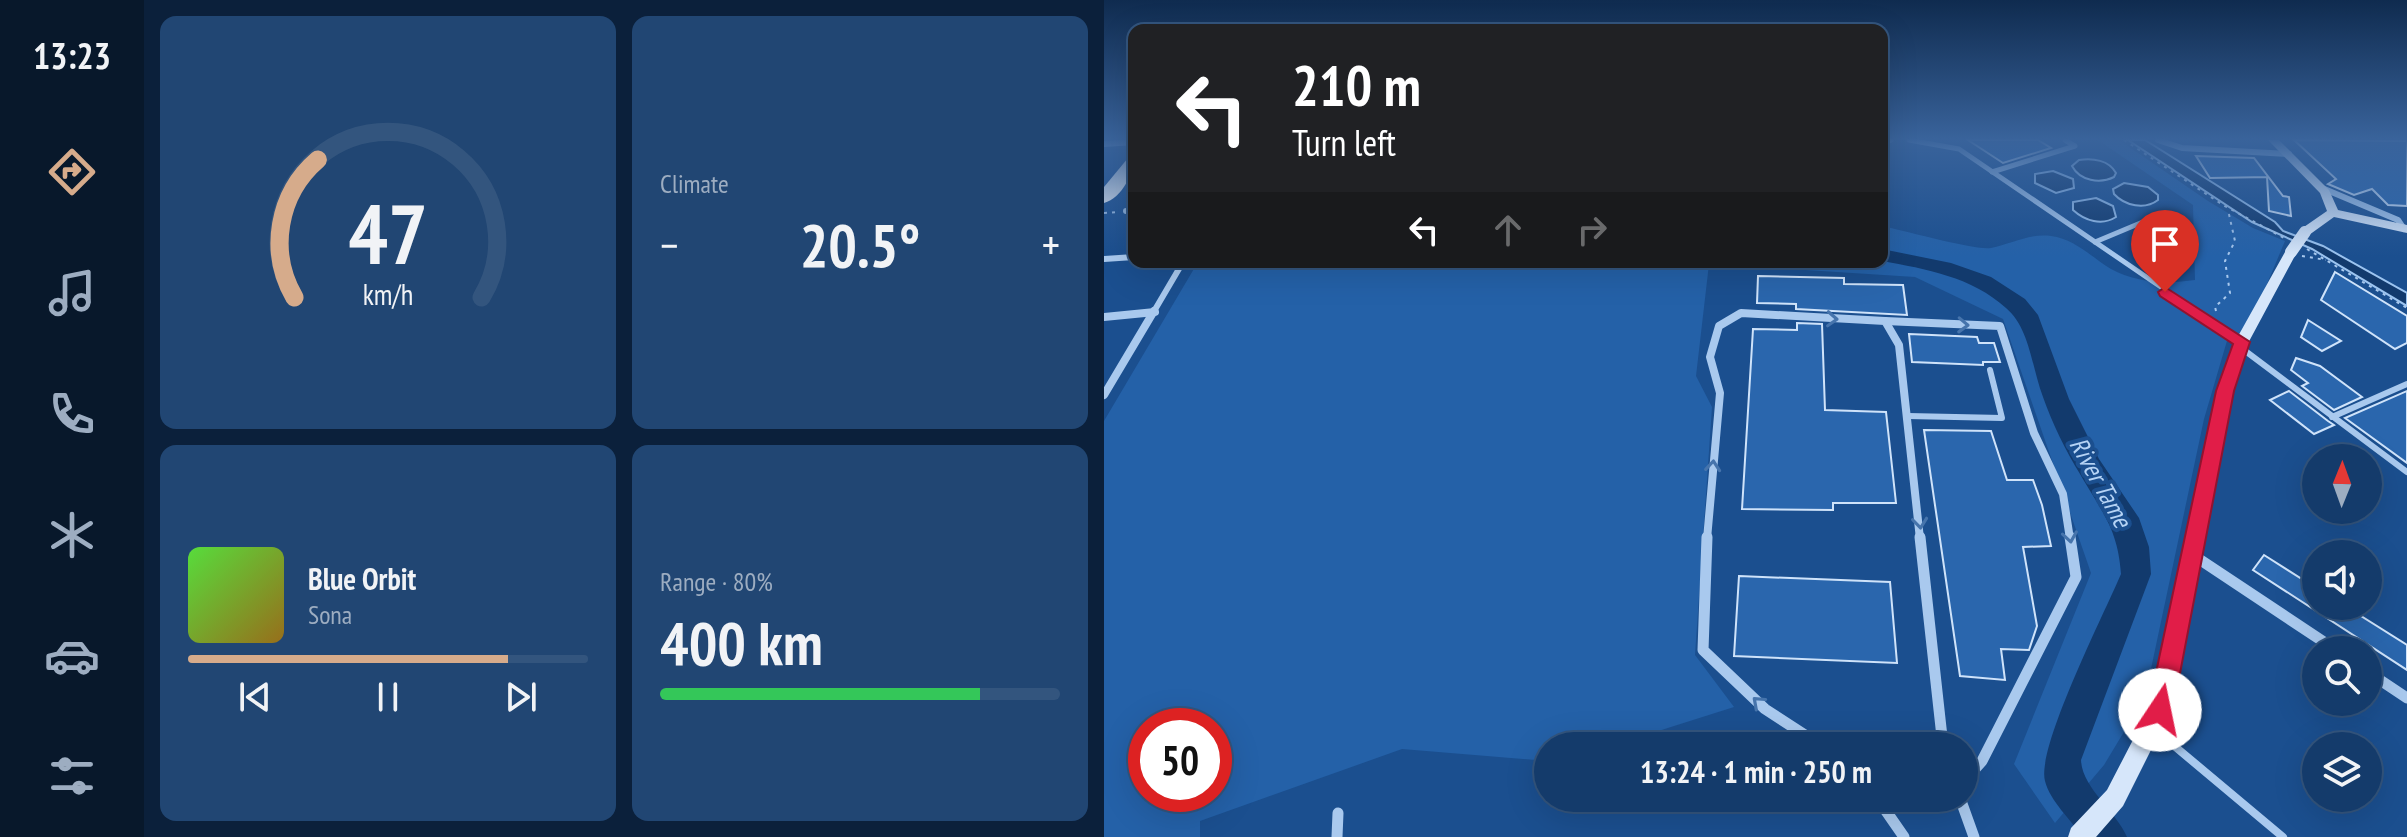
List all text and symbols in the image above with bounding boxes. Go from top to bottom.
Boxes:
text: 13:23 [33,32,111,79]
text: 210 m [1292,49,1421,121]
icon: left [1160,56,1264,160]
text: Turn left [1292,119,1396,166]
icon: directions [44,144,100,200]
text: Climate [660,167,729,200]
text: 47 [348,179,428,287]
text: 20.5° [800,206,920,284]
icon: left [1402,208,1446,252]
icon: ahead [1486,208,1530,252]
icon: right [1570,208,1614,252]
pin [2131,210,2199,292]
text: − [660,216,678,273]
text: + [1042,216,1060,273]
icon: arrive [2143,222,2187,266]
icon: music [44,265,100,321]
text: km/h [363,276,413,313]
one-way arrow [1826,310,1839,327]
one-way arrow [1957,316,1970,333]
icon: phone [44,386,100,442]
water label: River Tame [2063,431,2140,535]
north arrow [2302,444,2382,524]
map controls [2302,444,2382,812]
one-way arrow [1705,459,1722,472]
icon: climate [44,507,100,563]
one-way arrow [1911,517,1928,530]
one-way arrow [2060,530,2077,543]
button: sound [2302,540,2382,620]
text: Blue Orbit [308,559,416,598]
text: Range · 80% [660,565,773,598]
text: Sona [308,598,352,631]
text: 400 km [660,604,823,682]
icon: car [44,628,100,684]
button: search [2302,636,2382,716]
position arrow [2118,668,2202,752]
icon: previous [233,675,277,719]
icon: pause [366,675,410,719]
icon: next [499,675,543,719]
one-way arrow [1753,697,1768,712]
speed limit sign: 50 [1128,708,1232,812]
button: layers [2302,732,2382,812]
icon: filters [44,748,100,804]
text: 13:24 · 1 min · 250 m [1640,752,1872,791]

